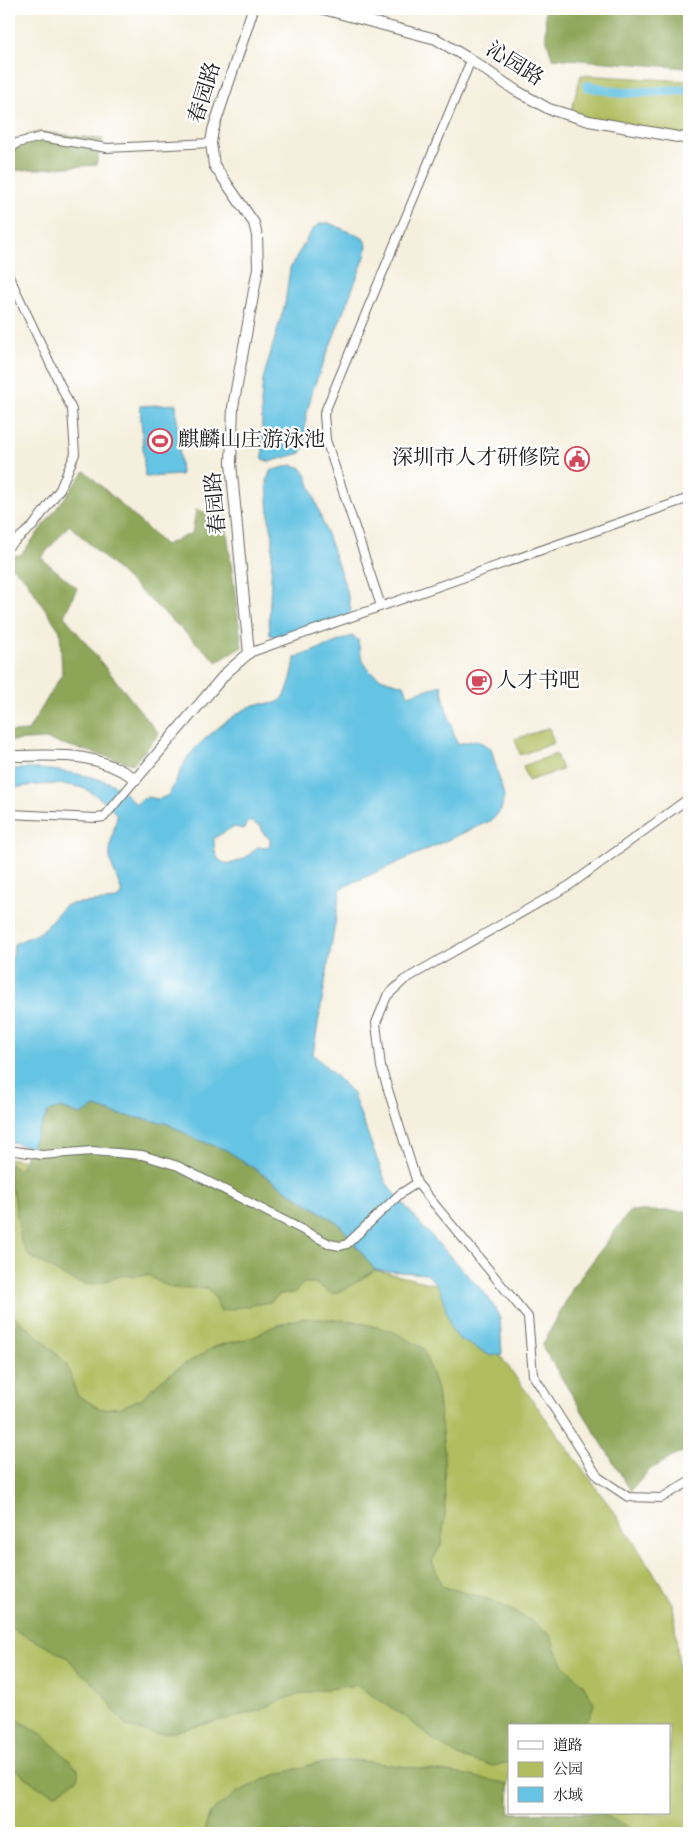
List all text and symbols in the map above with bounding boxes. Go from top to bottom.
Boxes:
street label: 沁园路 [479,36,549,94]
street label: 春园路 [182,58,230,128]
place label: 麒麟山庄游泳池 [178,426,325,456]
sports icon: 麒麟山庄游泳池 [147,428,173,454]
place label: 深圳市人才研修院 [392,444,560,474]
public building icon: 深圳市人才研修院 [564,446,590,472]
street label: 春园路 [199,470,235,536]
place label: 人才书吧 [496,667,580,697]
cafe icon: 人才书吧 [466,669,492,695]
legend [508,1724,670,1814]
text: 道路 [553,1736,583,1757]
text: 公园 [553,1760,583,1781]
text: 水域 [553,1786,583,1807]

